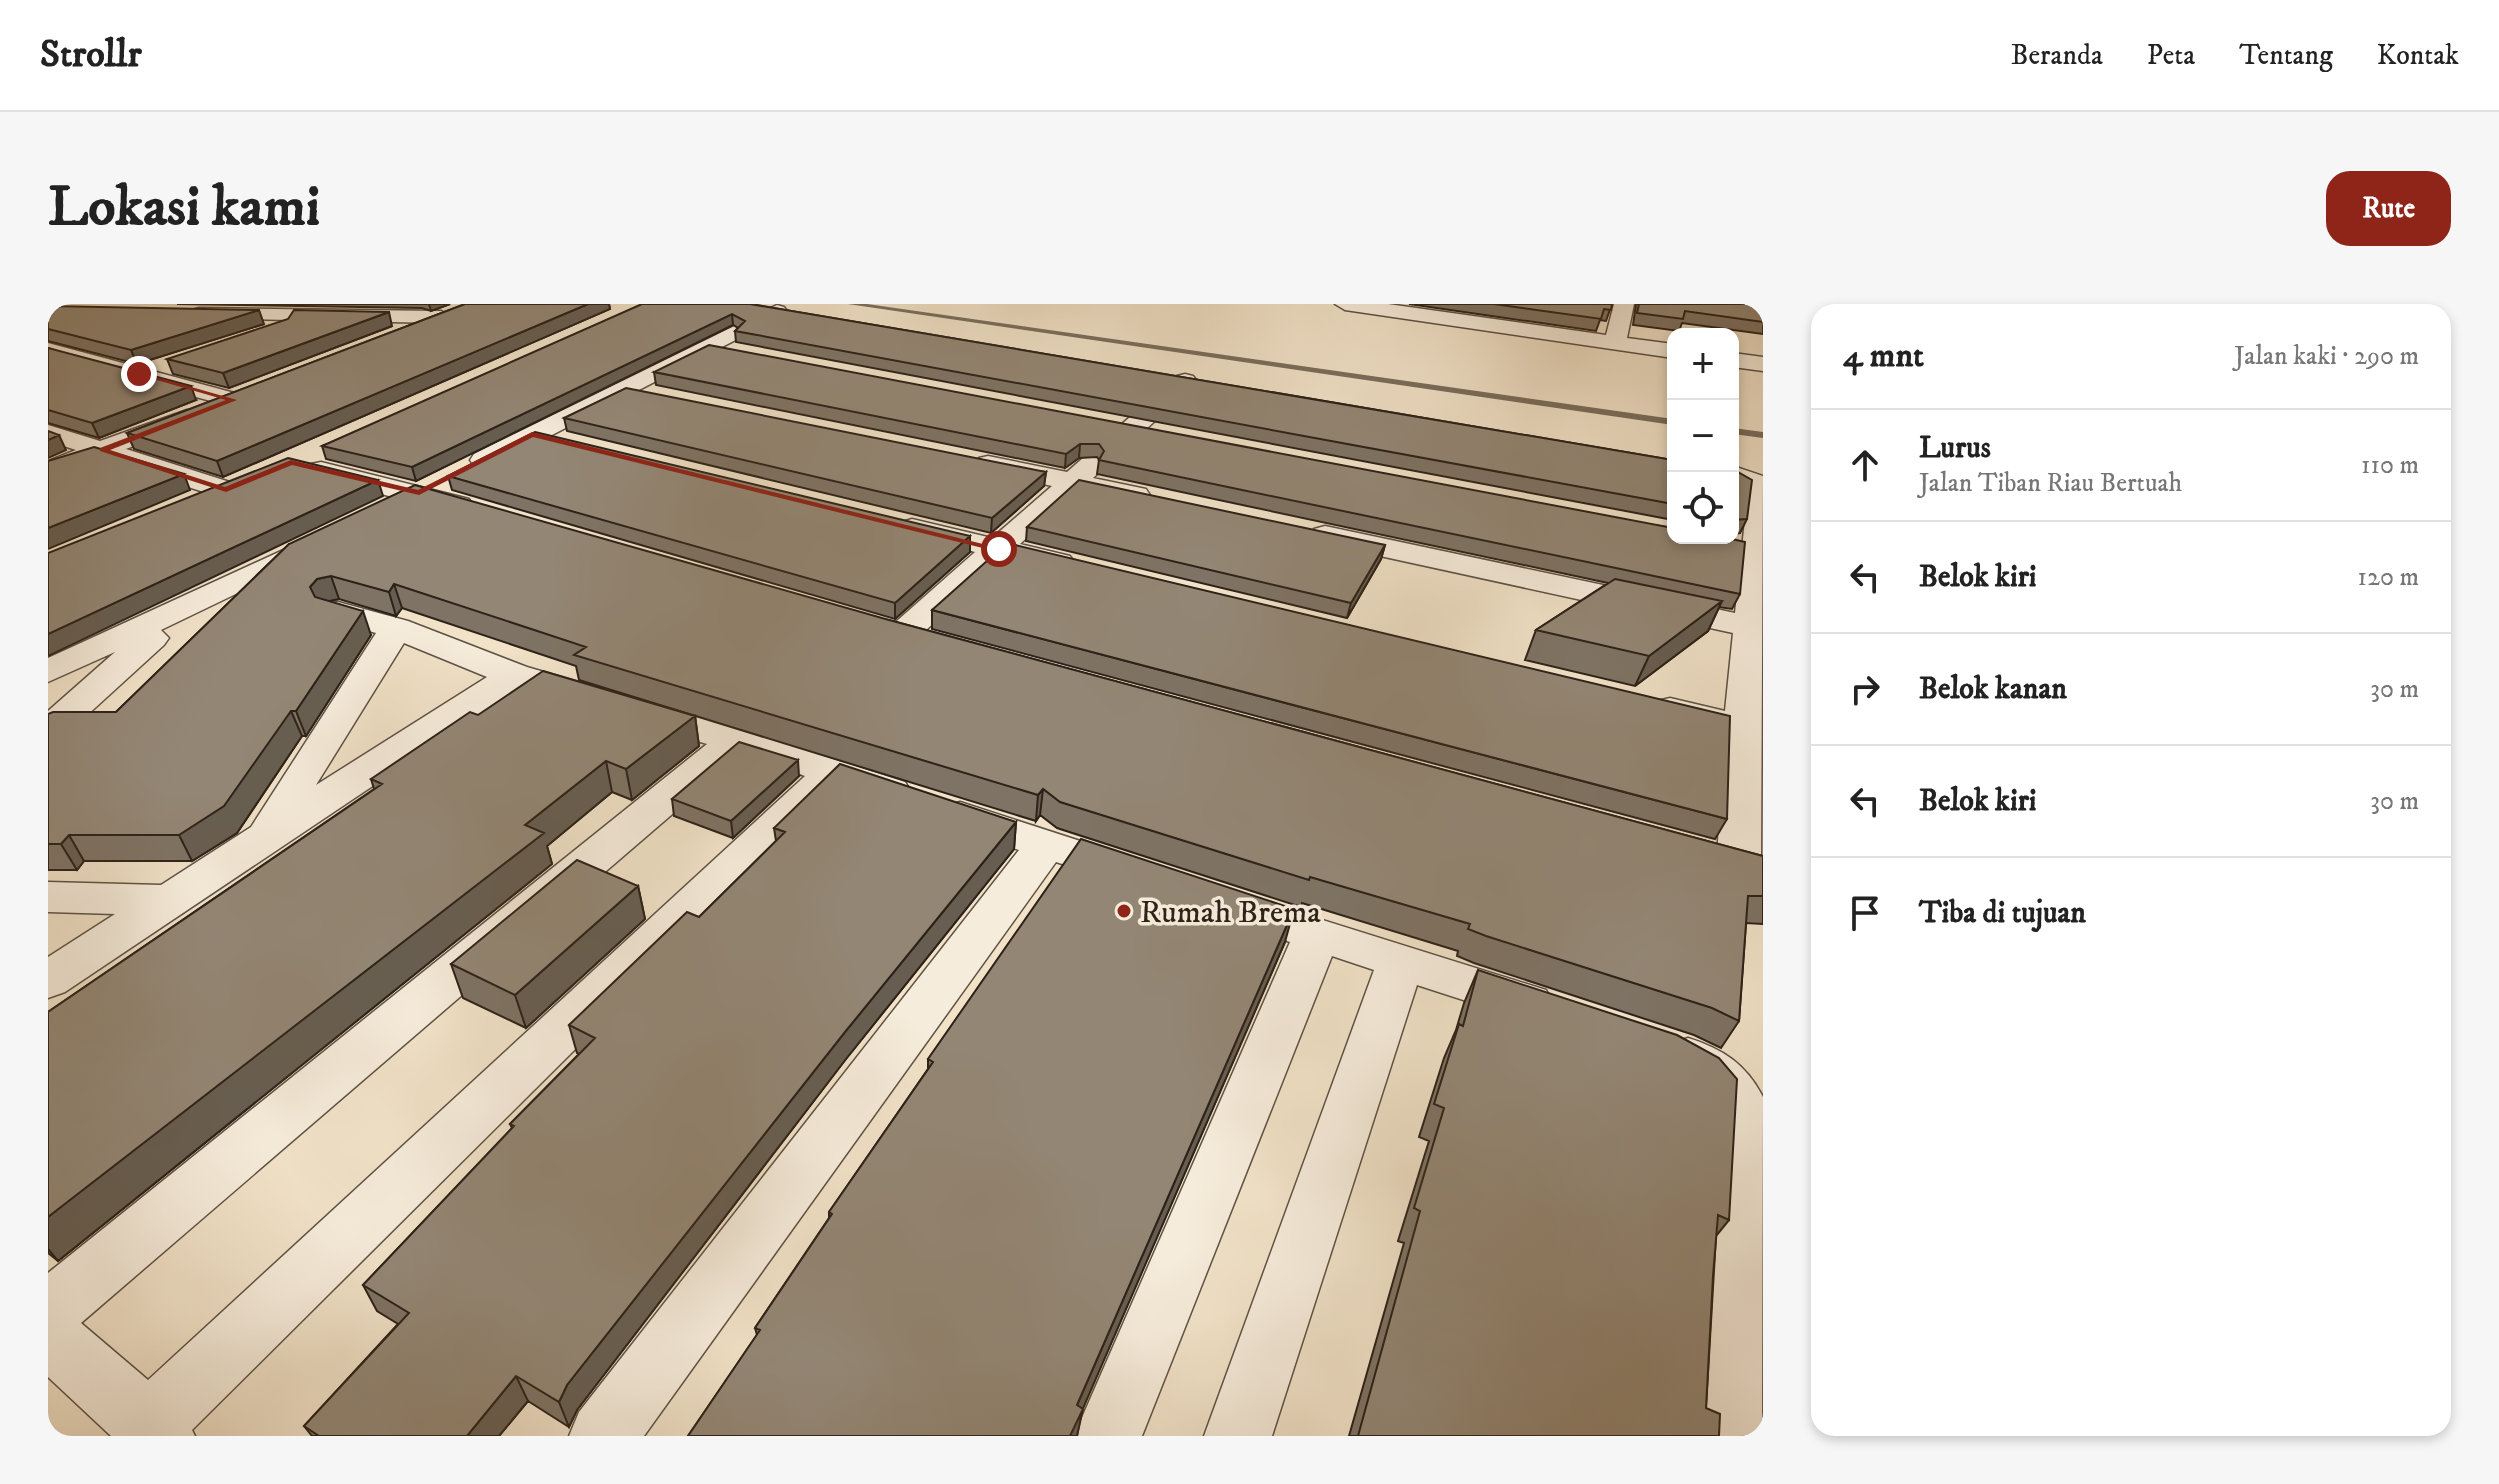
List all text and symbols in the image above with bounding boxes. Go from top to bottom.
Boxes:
text: Strollr [40,31,142,79]
text: Beranda [2011,38,2103,73]
text: Peta [2147,38,2195,73]
text: Tentang [2239,38,2333,73]
text: Kontak [2377,38,2459,73]
button: Rute [2326,171,2451,246]
text: Lokasi kami [48,173,320,243]
map controls [1667,328,1739,544]
button: + [1667,328,1739,400]
text: 4 mnt [1843,335,1924,377]
text: Jalan kaki · 290 m [2234,340,2419,373]
route end [121,356,157,392]
button: − [1667,400,1739,472]
text: Lurus [1919,430,1991,467]
icon: ahead [1843,443,1887,487]
text: 110 m [2361,449,2419,482]
text: Jalan Tiban Riau Bertuah [1919,467,2182,500]
button: locate [1667,472,1739,544]
route start [981,531,1017,567]
icon: left [1843,555,1887,599]
text: Belok kiri [1919,559,2037,596]
text: 120 m [2358,561,2419,594]
icon: right [1843,667,1887,711]
text: Belok kanan [1919,671,2067,708]
text: 30 m [2370,673,2419,706]
icon: left [1843,779,1887,823]
text: Belok kiri [1919,783,2037,820]
text: 30 m [2370,785,2419,818]
icon: arrive [1843,891,1887,935]
place label: Rumah Brema [1140,893,1321,933]
text: Tiba di tujuan [1919,895,2086,932]
marker: Rumah Brema [1115,902,1133,920]

